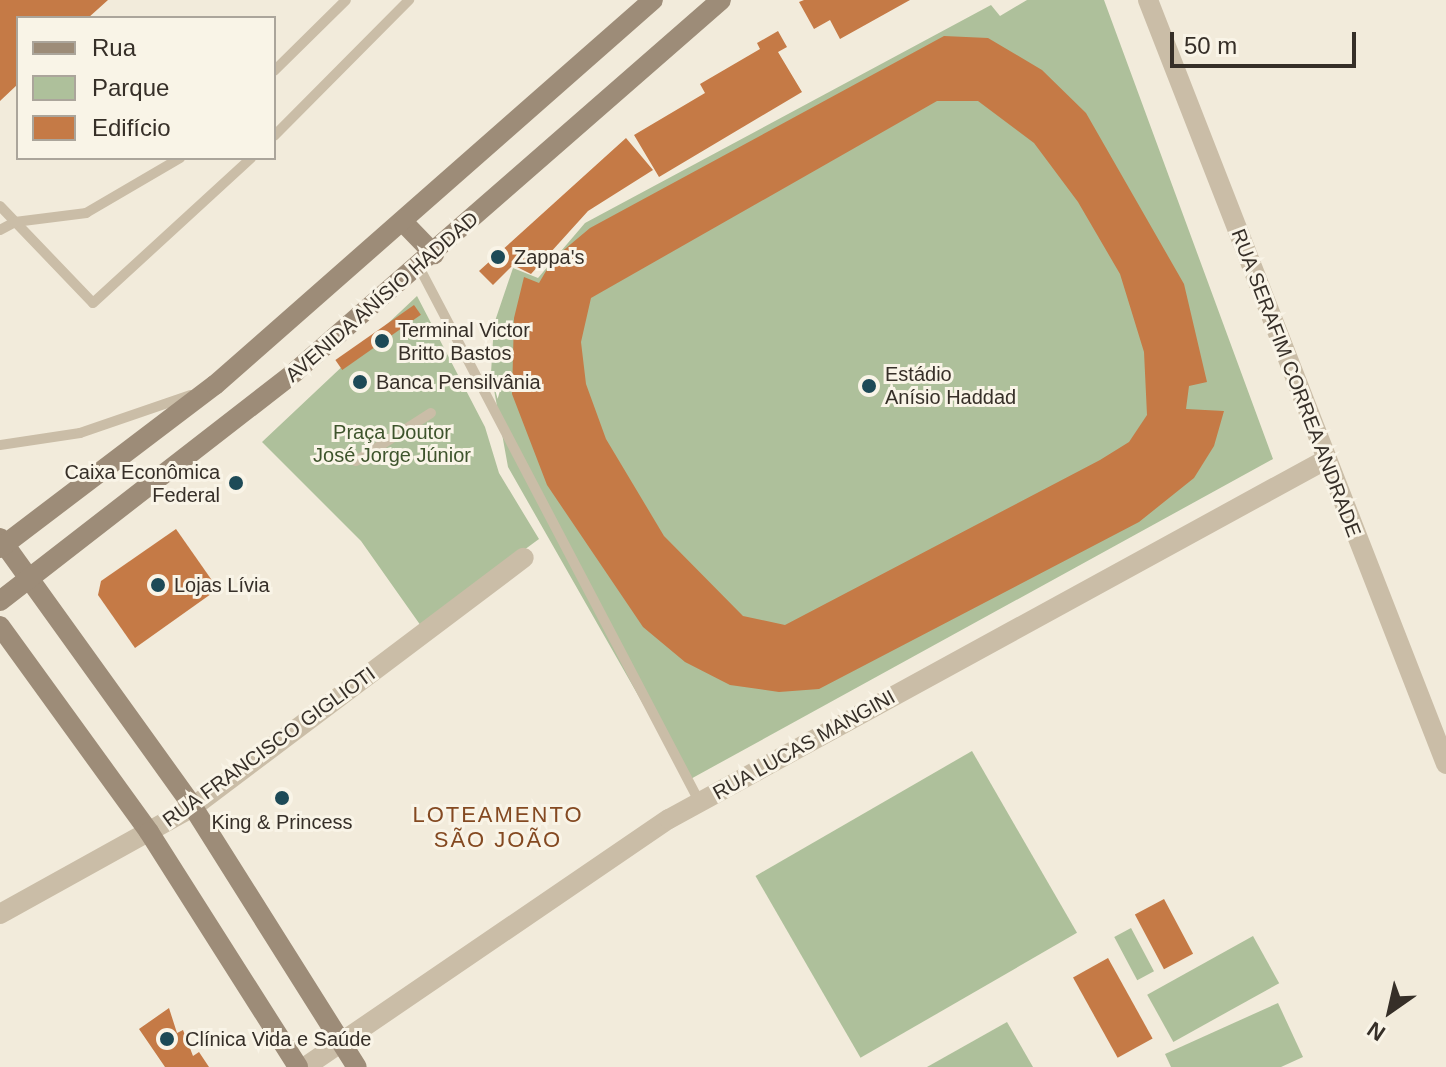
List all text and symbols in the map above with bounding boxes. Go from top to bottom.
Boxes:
legend [16,16,276,160]
scale bar [1174,16,1360,66]
text: 50 m [1184,32,1237,59]
text: Rua [92,34,136,61]
text: Parque [92,74,169,101]
text: Edifício [92,114,171,141]
street label: AVENIDA ANÍSIO HADDAD [280,206,484,388]
street label: RUA SERAFIM CORREA ANDRADE [1225,224,1367,542]
place label: Zappa's [514,245,585,269]
marker: Zappa's [489,248,507,266]
place label: Terminal Victor Britto Bastos [398,318,530,365]
marker: Terminal Victor Britto Bastos [373,332,391,350]
place label: Estádio Anísio Haddad [885,362,1016,409]
place label: Banca Pensilvânia [376,370,541,394]
marker: Banca Pensilvânia [351,373,369,391]
marker: Estádio Anísio Haddad [860,377,878,395]
park label: Praça Doutor José Jorge Júnior [313,421,471,468]
place label: Caixa Econômica Federal [64,460,220,507]
marker: Caixa Econômica Federal [227,474,245,492]
place label: Lojas Lívia [174,573,270,597]
marker: Lojas Lívia [149,576,167,594]
street label: RUA FRANCISCO GIGLIOTI [158,662,380,832]
street label: RUA LUCAS MANGINI [708,685,900,805]
marker: King & Princess [273,789,291,807]
district label: LOTEAMENTO SÃO JOÃO [412,801,584,852]
place label: King & Princess [211,810,353,834]
north arrow [1350,971,1430,1051]
text: N [1363,1017,1390,1046]
place label: Clínica Vida e Saúde [185,1027,371,1051]
marker: Clínica Vida e Saúde [156,1028,178,1050]

